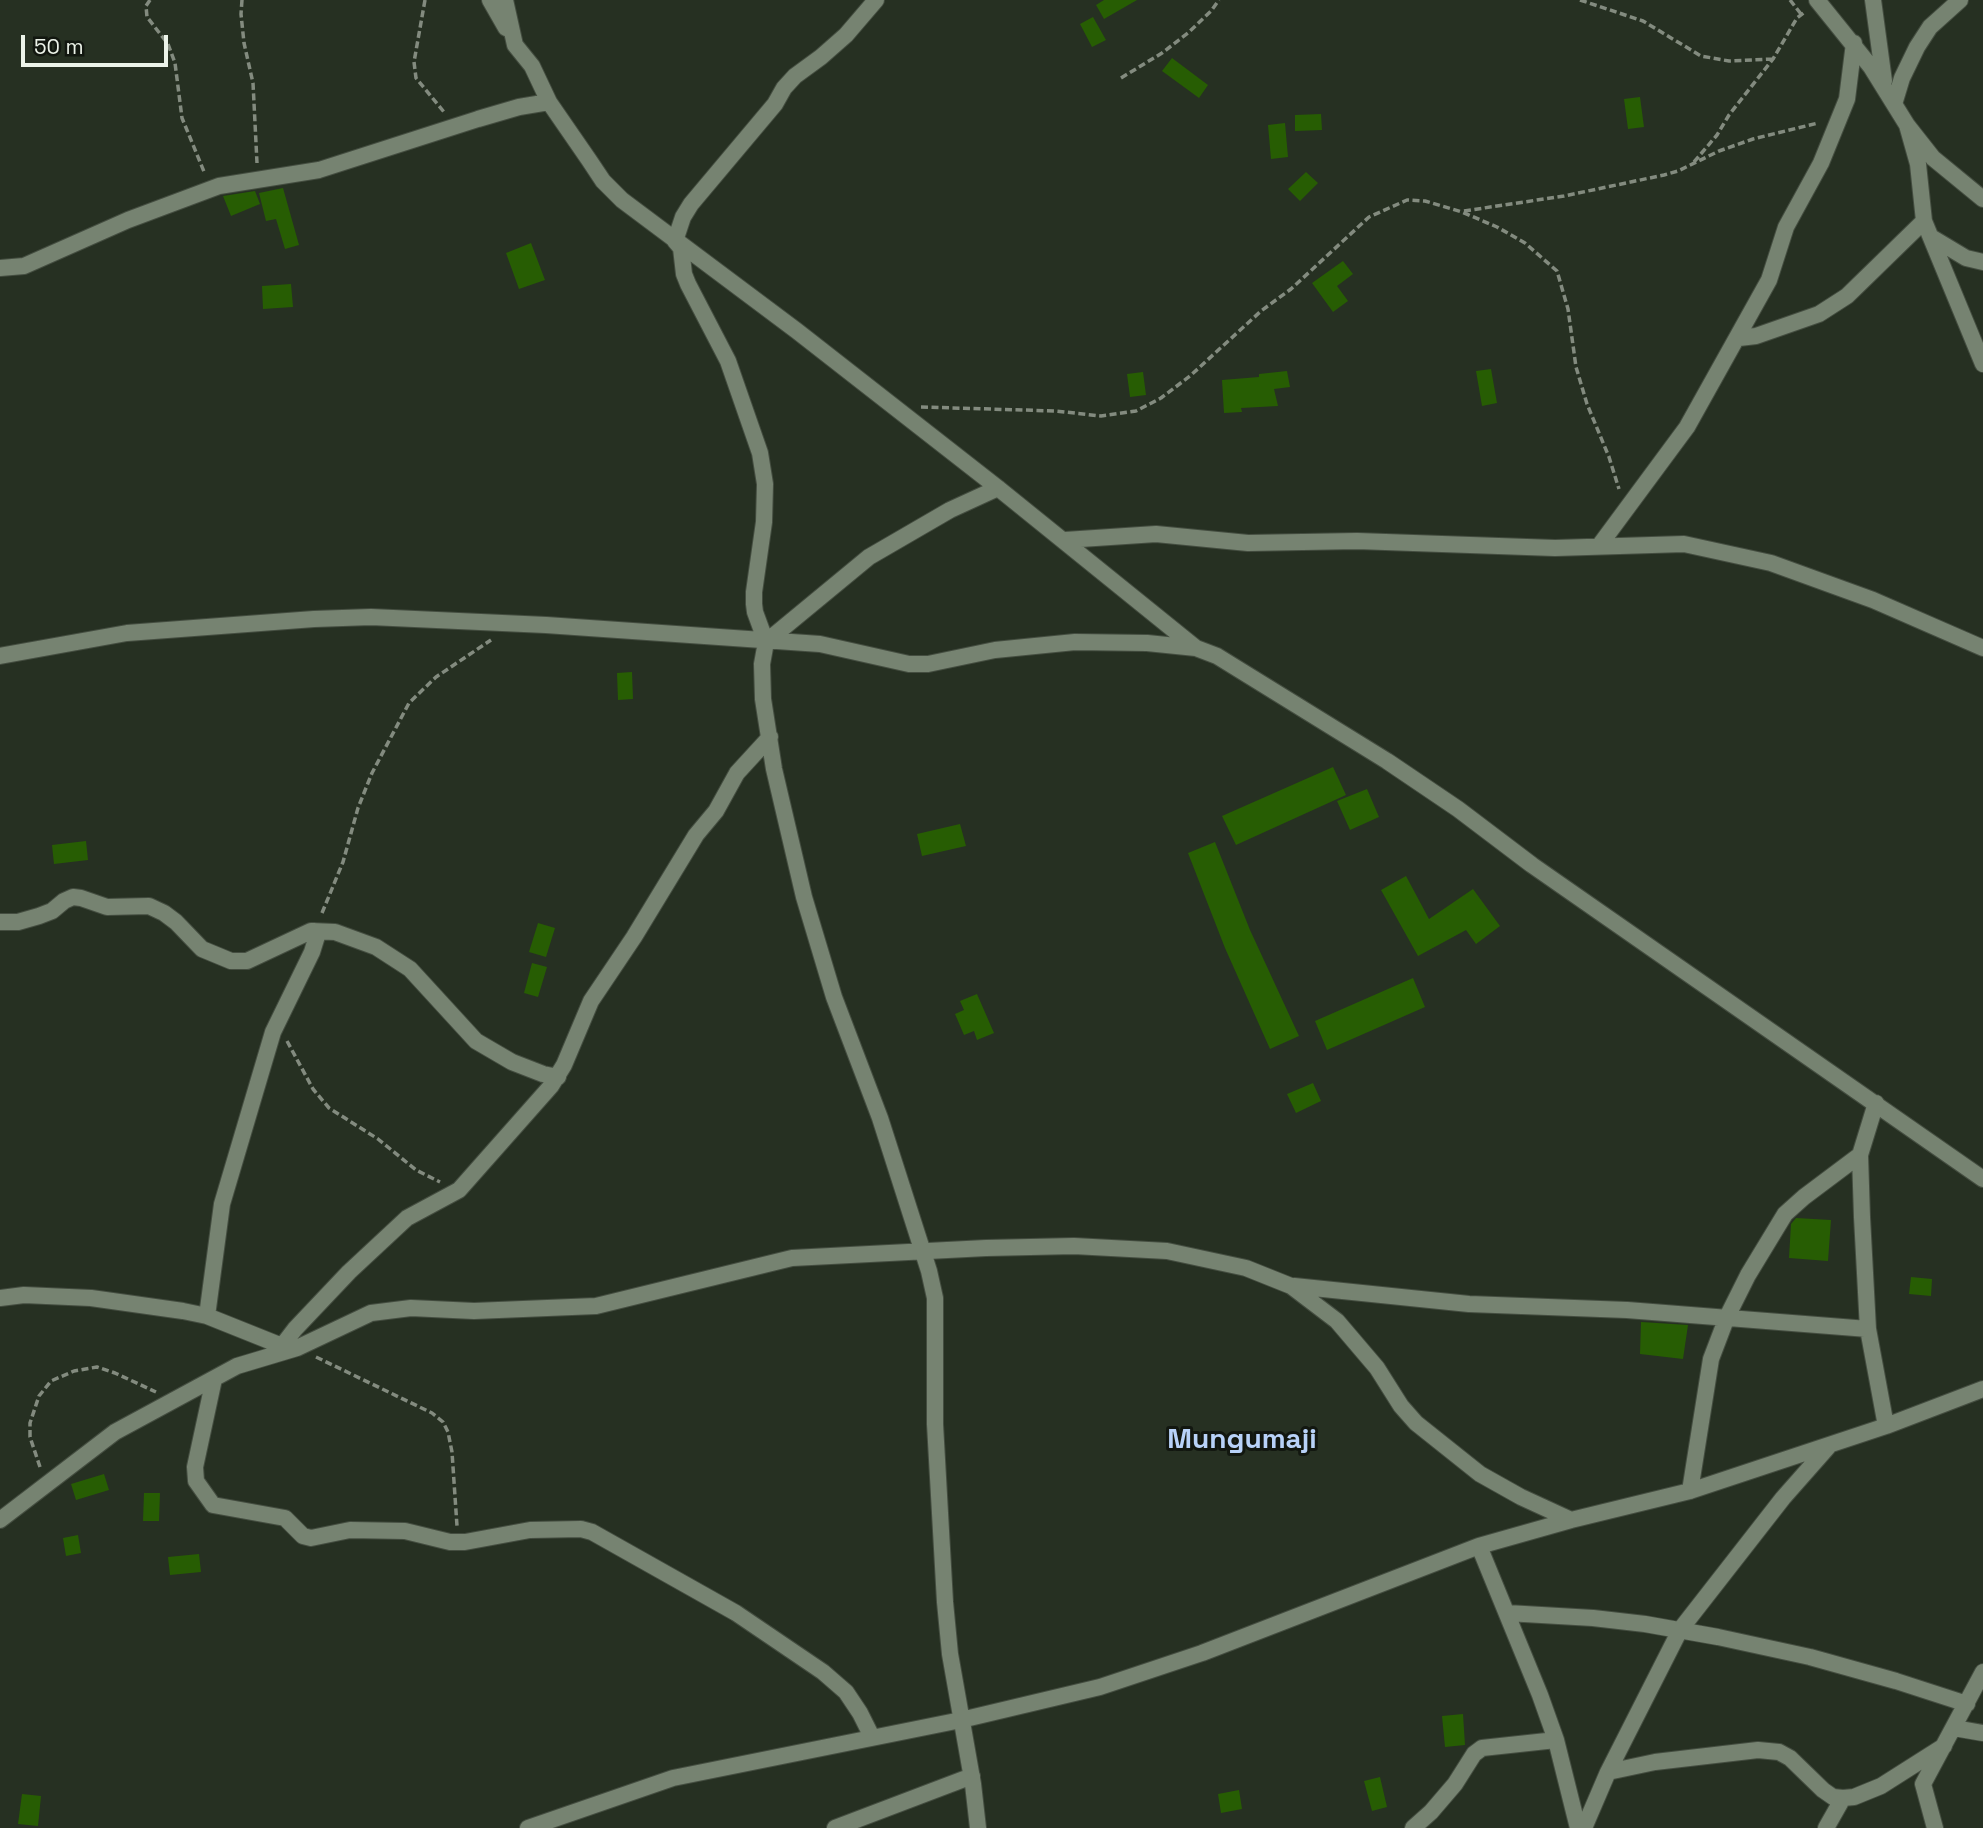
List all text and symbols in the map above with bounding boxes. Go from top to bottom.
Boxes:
scale bar [24,21,172,65]
text: 50 m [34,33,84,60]
district label: Mungumaji [1167,1423,1317,1457]

